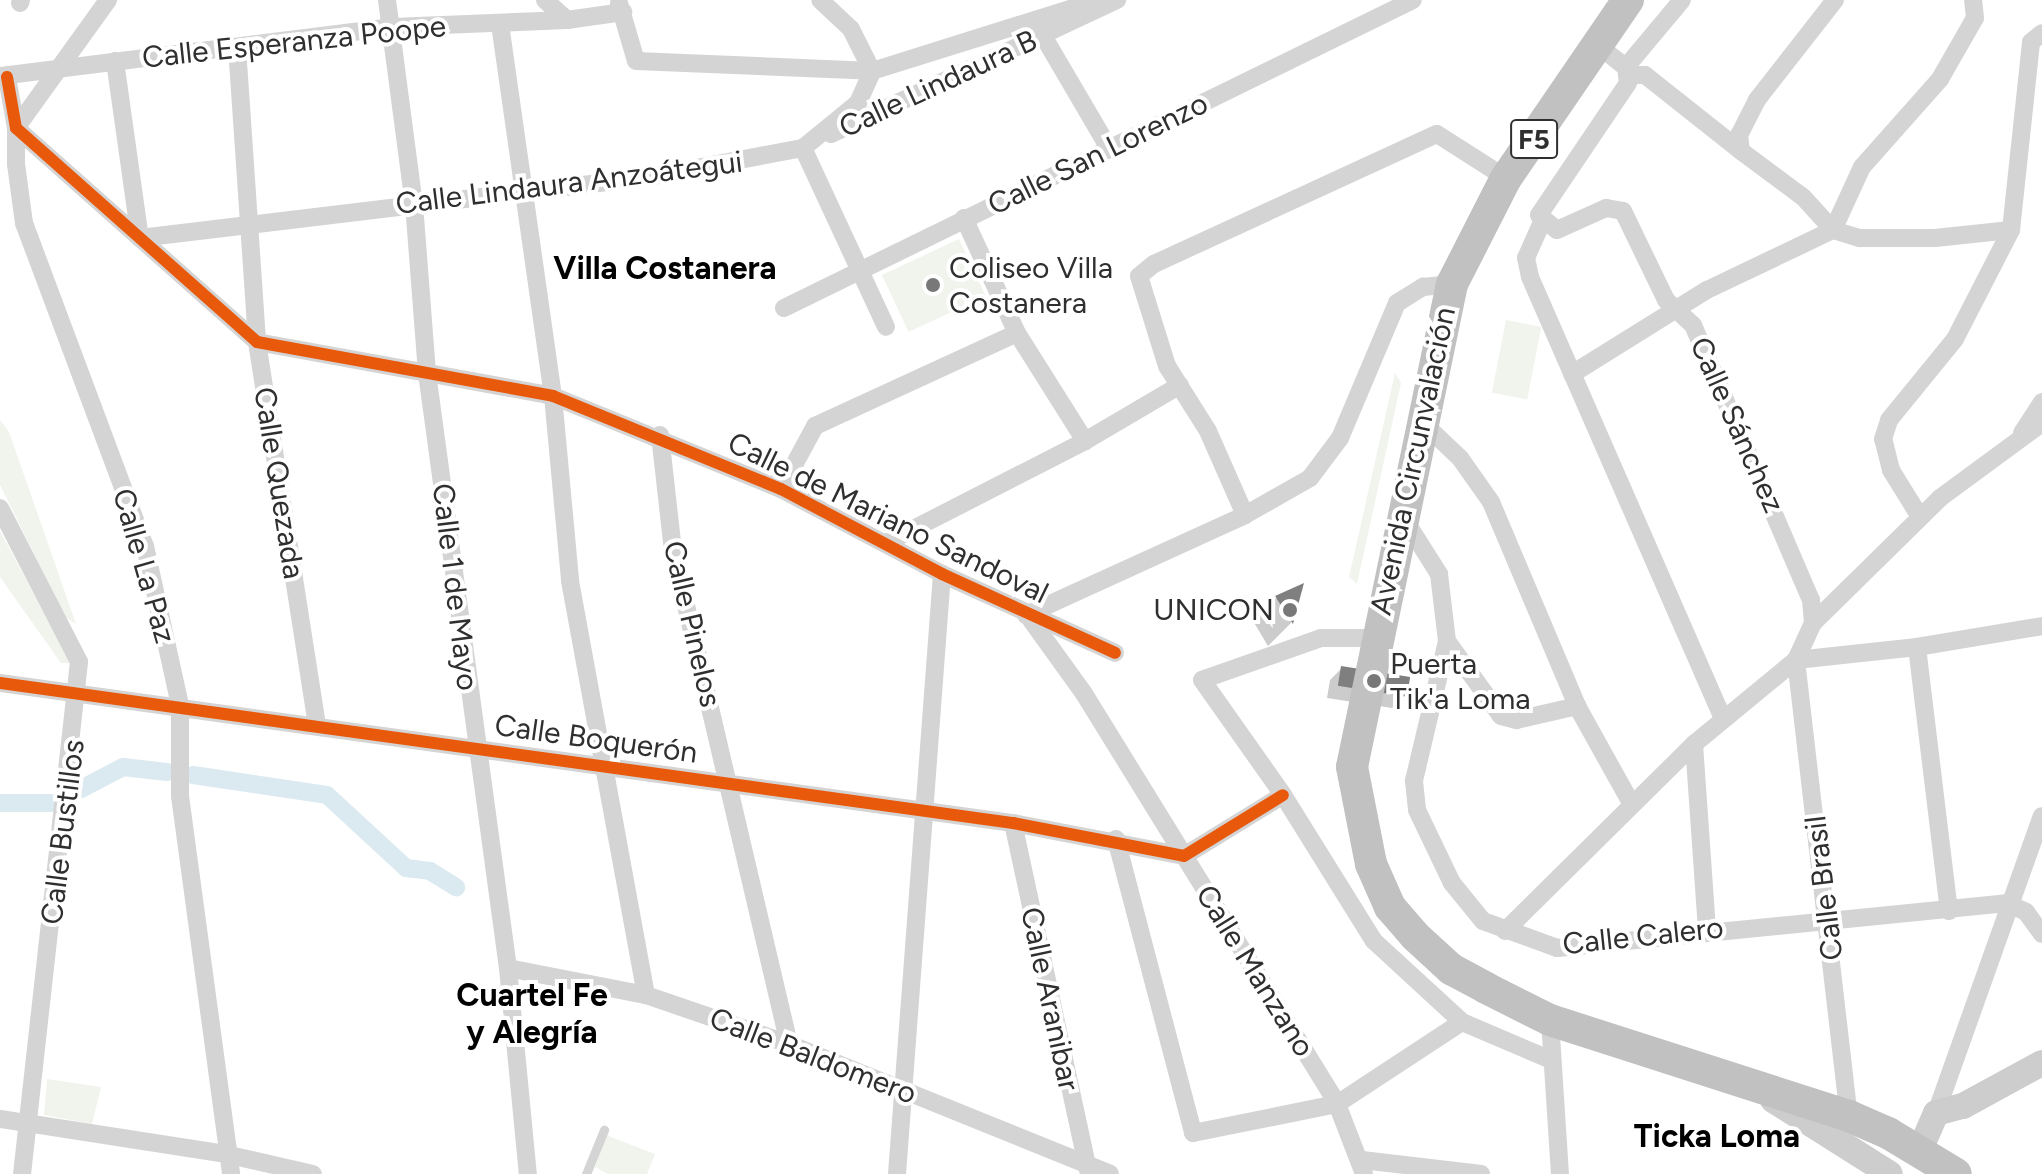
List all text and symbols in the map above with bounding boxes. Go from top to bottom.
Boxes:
street label: Calle Esperanza Poope [140,8,448,76]
street label: Calle Lindaura B [833,22,1043,146]
street label: Calle San Lorenzo [982,85,1214,223]
road number: F5 [1510,115,1558,163]
street label: Calle Lindaura Anzoátegui [394,144,744,222]
district label: Villa Costanera [553,249,777,287]
place label: Coliseo Villa Costanera [949,250,1113,320]
marker: Coliseo Villa Costanera [924,276,942,294]
street label: Avenida Circunvalación [1363,304,1463,618]
street label: Calle Sánchez [1682,332,1792,518]
street label: Calle Quezada [246,385,312,581]
street label: Calle de Mariano Sandoval [722,425,1054,611]
street label: Calle 1 de Mayo [424,481,486,693]
street label: Calle La Paz [105,484,183,648]
street label: Calle Pinelos [655,537,729,711]
place label: UNICON [1153,592,1274,628]
marker: UNICON [1281,601,1299,619]
place label: Puerta Tik'a Loma [1390,646,1531,716]
marker: Puerta Tik'a Loma [1365,672,1383,690]
street label: Calle Boquerón [492,707,700,771]
street label: Calle Bustillos [34,738,92,926]
street label: Calle Brasil [1797,814,1851,962]
street label: Calle Manzano [1188,879,1322,1063]
street label: Calle Aranibar [1013,904,1087,1094]
street label: Calle Calero [1561,910,1725,962]
district label: Cuartel Fe y Alegría [456,977,608,1052]
street label: Calle Baldomero [705,1000,921,1112]
district label: Ticka Loma [1634,1117,1800,1155]

